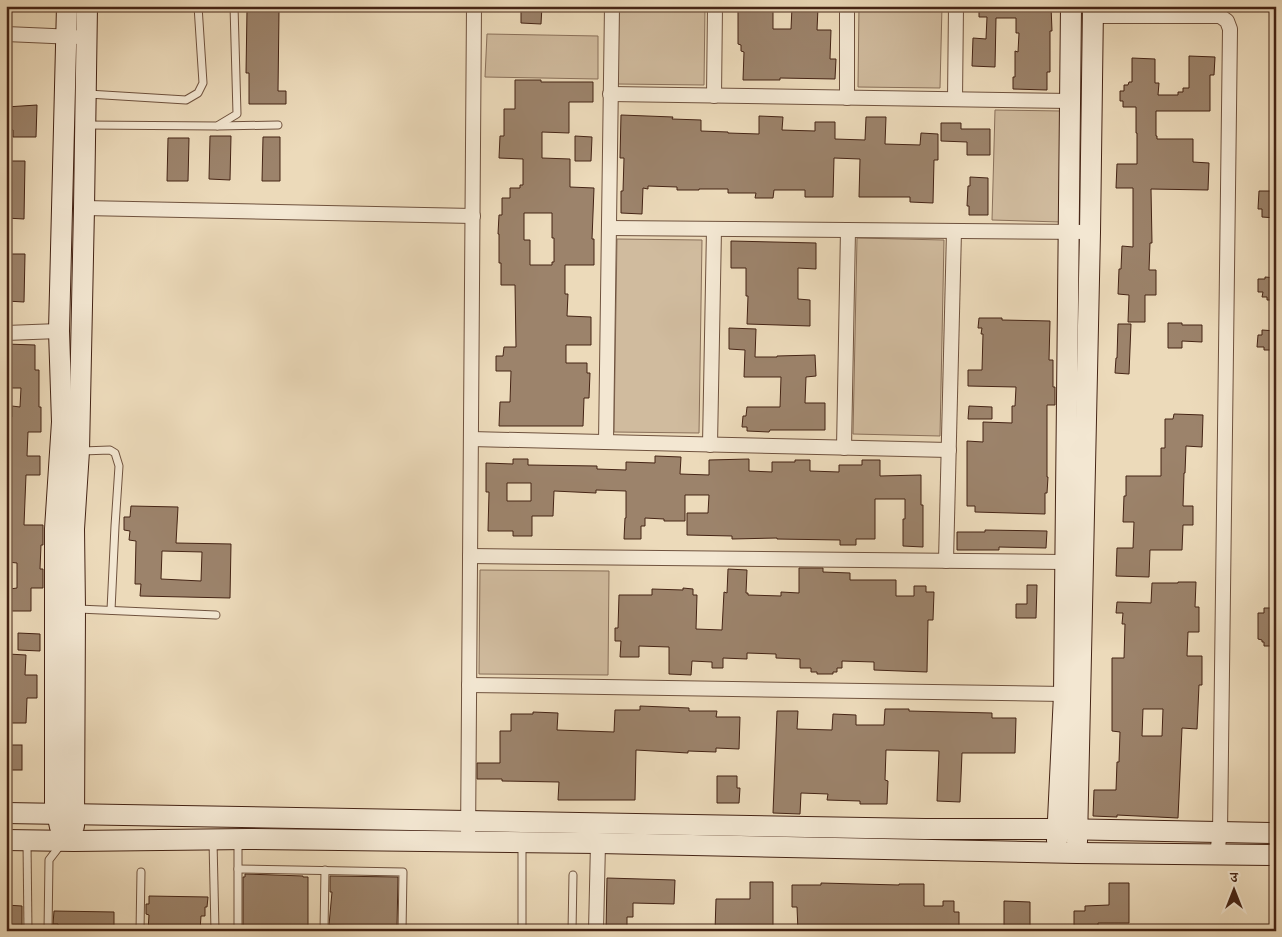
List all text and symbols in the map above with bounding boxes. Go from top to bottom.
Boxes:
north arrow [1210,864,1260,914]
text: उ [1229,869,1238,887]

